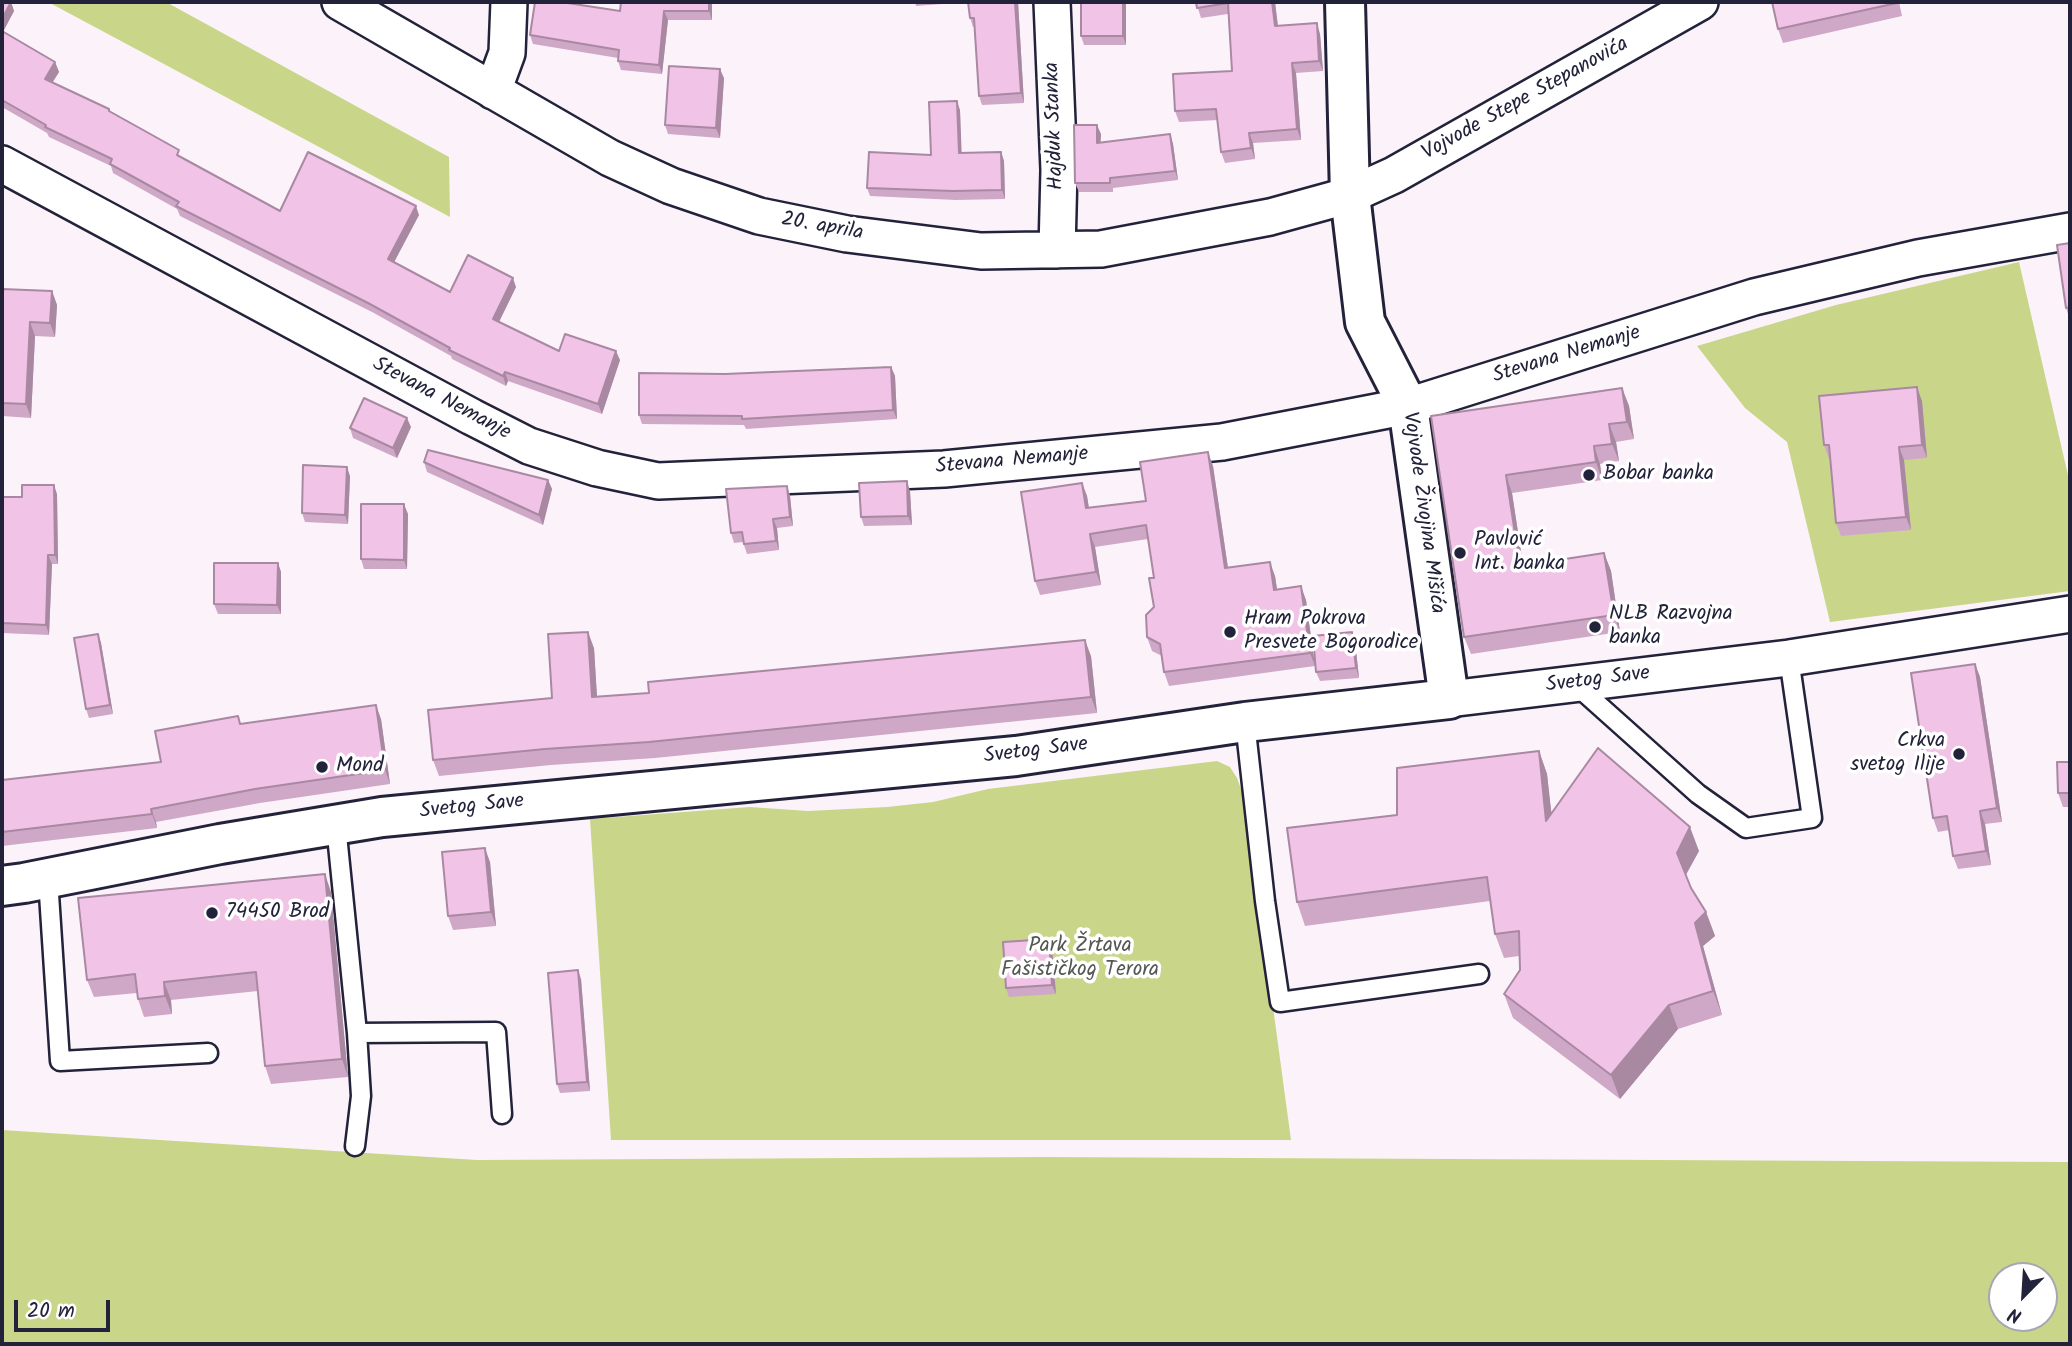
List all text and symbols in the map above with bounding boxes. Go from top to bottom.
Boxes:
street label: Vojvode Stepe Stepanovića [1419,33,1633,167]
street label: Hajduk Stanka [1041,62,1071,190]
street label: 20. aprila [779,208,865,248]
street label: Stevana Nemanje [1490,322,1644,390]
street label: Stevana Nemanje [367,353,515,447]
street label: Vojvode Živojina Mišića [1395,410,1449,616]
street label: Stevana Nemanje [935,443,1089,481]
place label: Bobar banka [1603,462,1714,488]
marker: Bobar banka [1581,467,1597,483]
place label: Pavlović Int. banka [1474,528,1565,578]
marker: Pavlović Int. banka [1452,545,1468,561]
place label: NLB Razvojna banka [1609,602,1733,652]
place label: Hram Pokrova Presvete Bogorodice [1244,607,1418,657]
marker: NLB Razvojna banka [1587,619,1603,635]
marker: Hram Pokrova Presvete Bogorodice [1222,624,1238,640]
street label: Svetog Save [1544,662,1652,700]
place label: Crkva svetog Ilije [1850,729,1945,779]
street label: Svetog Save [982,733,1090,771]
marker: Crkva svetog Ilije [1951,746,1967,762]
place label: Mond [336,754,384,780]
marker: Mond [314,759,330,775]
street label: Svetog Save [419,790,525,826]
place label: 74450 Brod [226,900,329,926]
marker: 74450 Brod [204,905,220,921]
park label: Park Žrtava Fašističkog Terora [1001,934,1159,984]
north arrow [1988,1262,2058,1332]
scale bar [18,1286,114,1330]
text: 20 m [27,1295,75,1328]
text: N [2004,1298,2027,1331]

